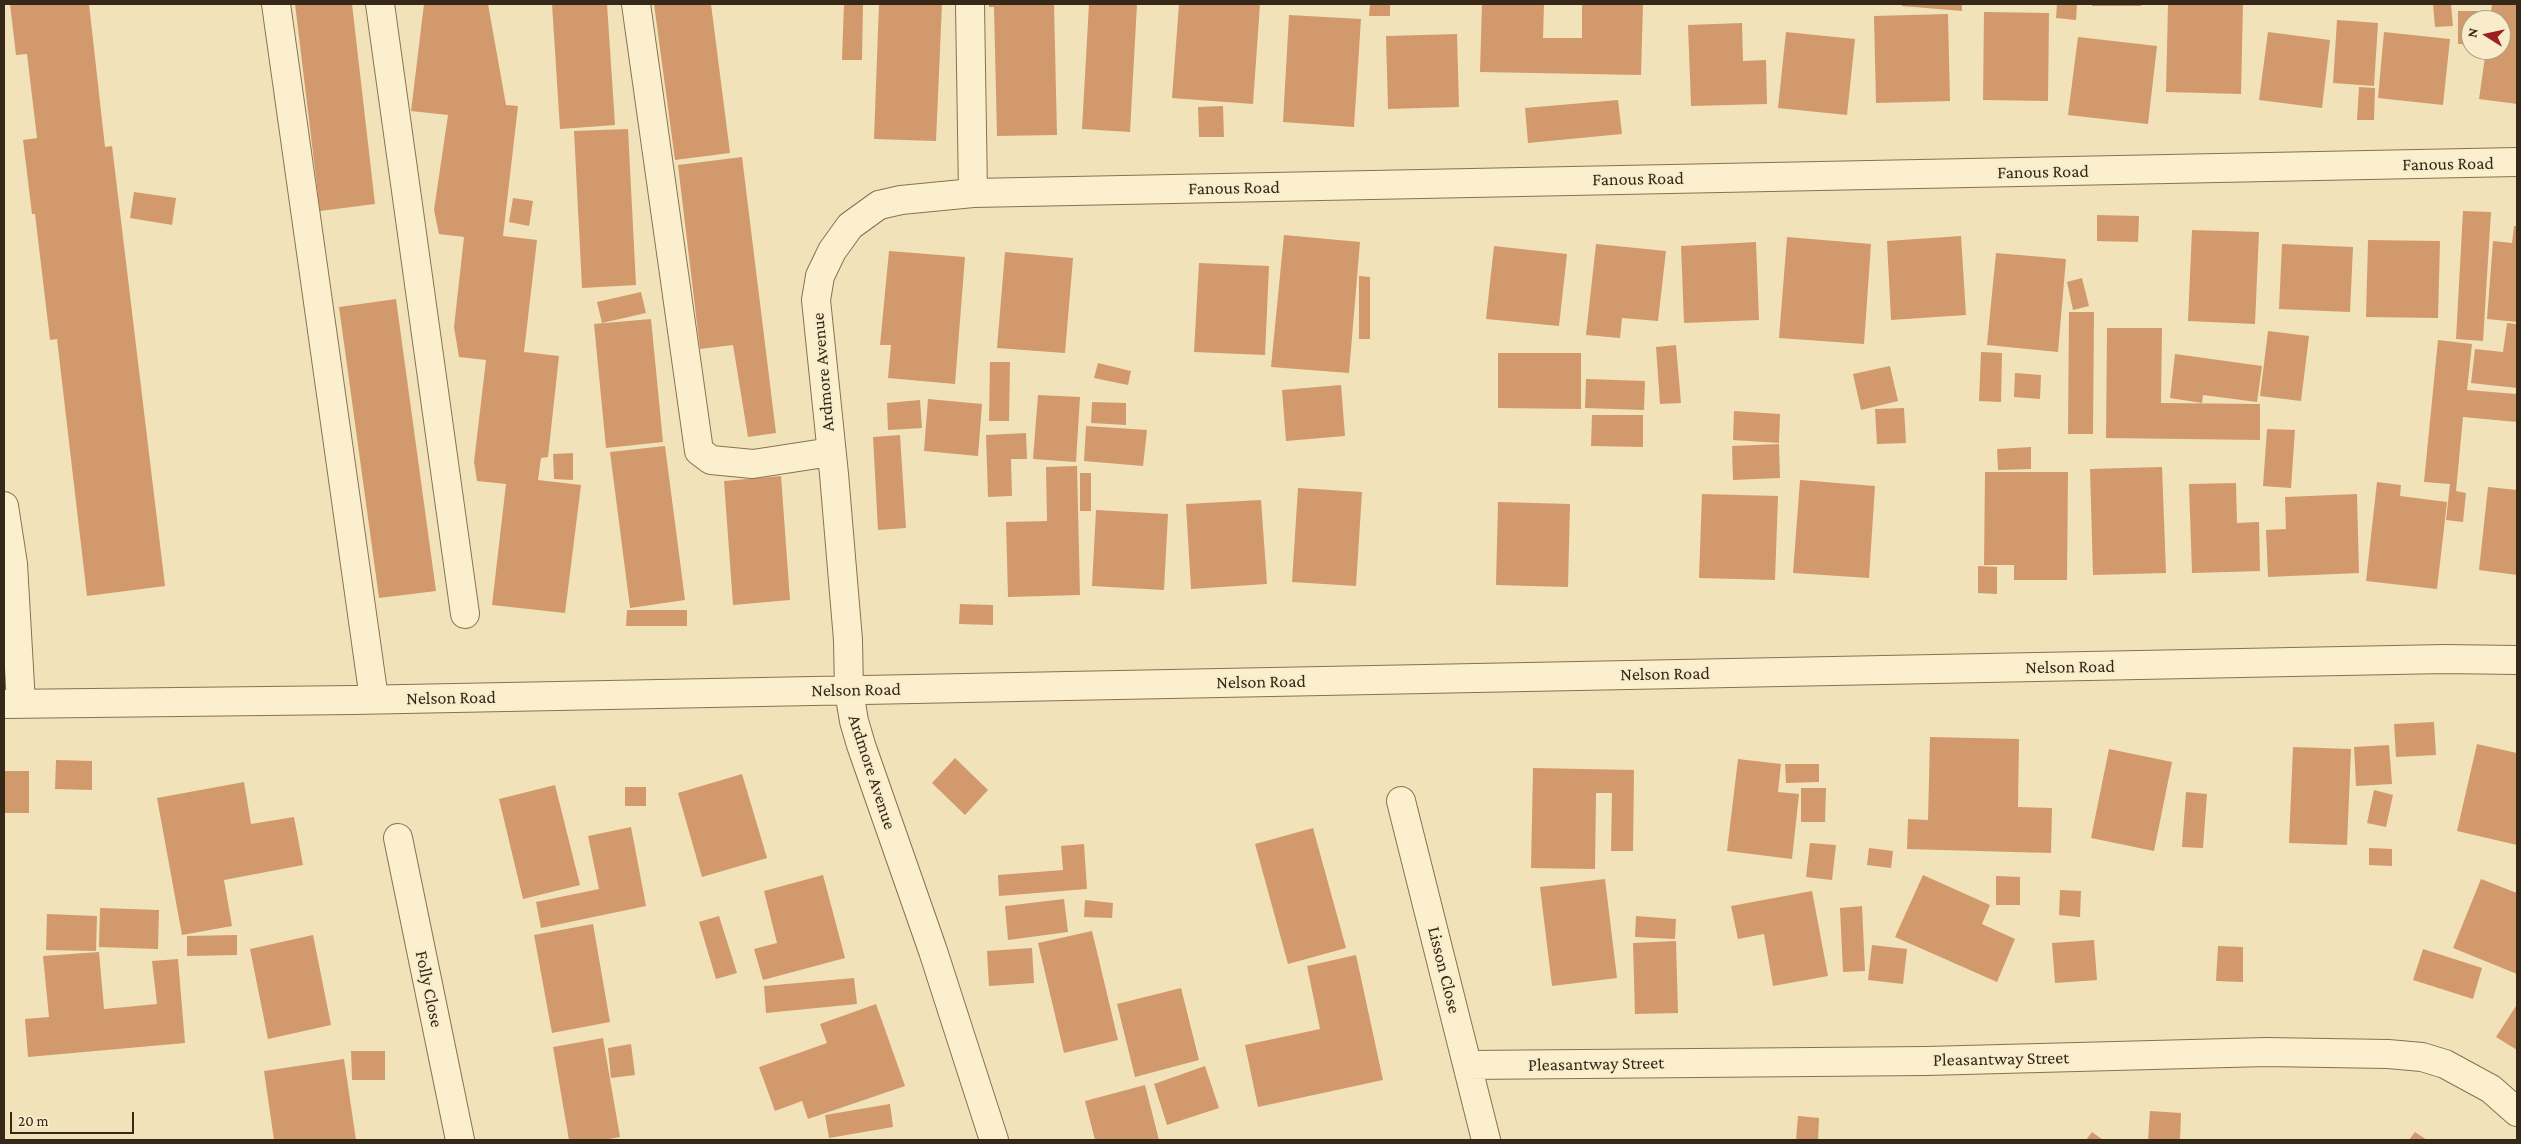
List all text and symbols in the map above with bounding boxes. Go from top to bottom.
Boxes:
north arrow [2461,10,2511,60]
text: N [2464,26,2481,39]
street label: Fanous Road [2402,152,2494,176]
street label: Fanous Road [1997,160,2089,184]
street label: Fanous Road [1592,167,1684,191]
street label: Fanous Road [1188,176,1280,200]
street label: Ardmore Avenue [807,312,839,432]
street label: Nelson Road [2025,655,2115,679]
street label: Nelson Road [1620,662,1710,686]
street label: Nelson Road [1216,670,1306,694]
street label: Nelson Road [811,678,901,702]
street label: Nelson Road [406,686,496,710]
street label: Ardmore Avenue [843,712,901,832]
street label: Lisson Close [1423,924,1465,1016]
street label: Folly Close [410,949,448,1029]
street label: Pleasantway Street [1933,1047,2069,1071]
street label: Pleasantway Street [1528,1052,1664,1076]
scale bar [12,1102,136,1134]
text: 20 m [18,1113,49,1129]

